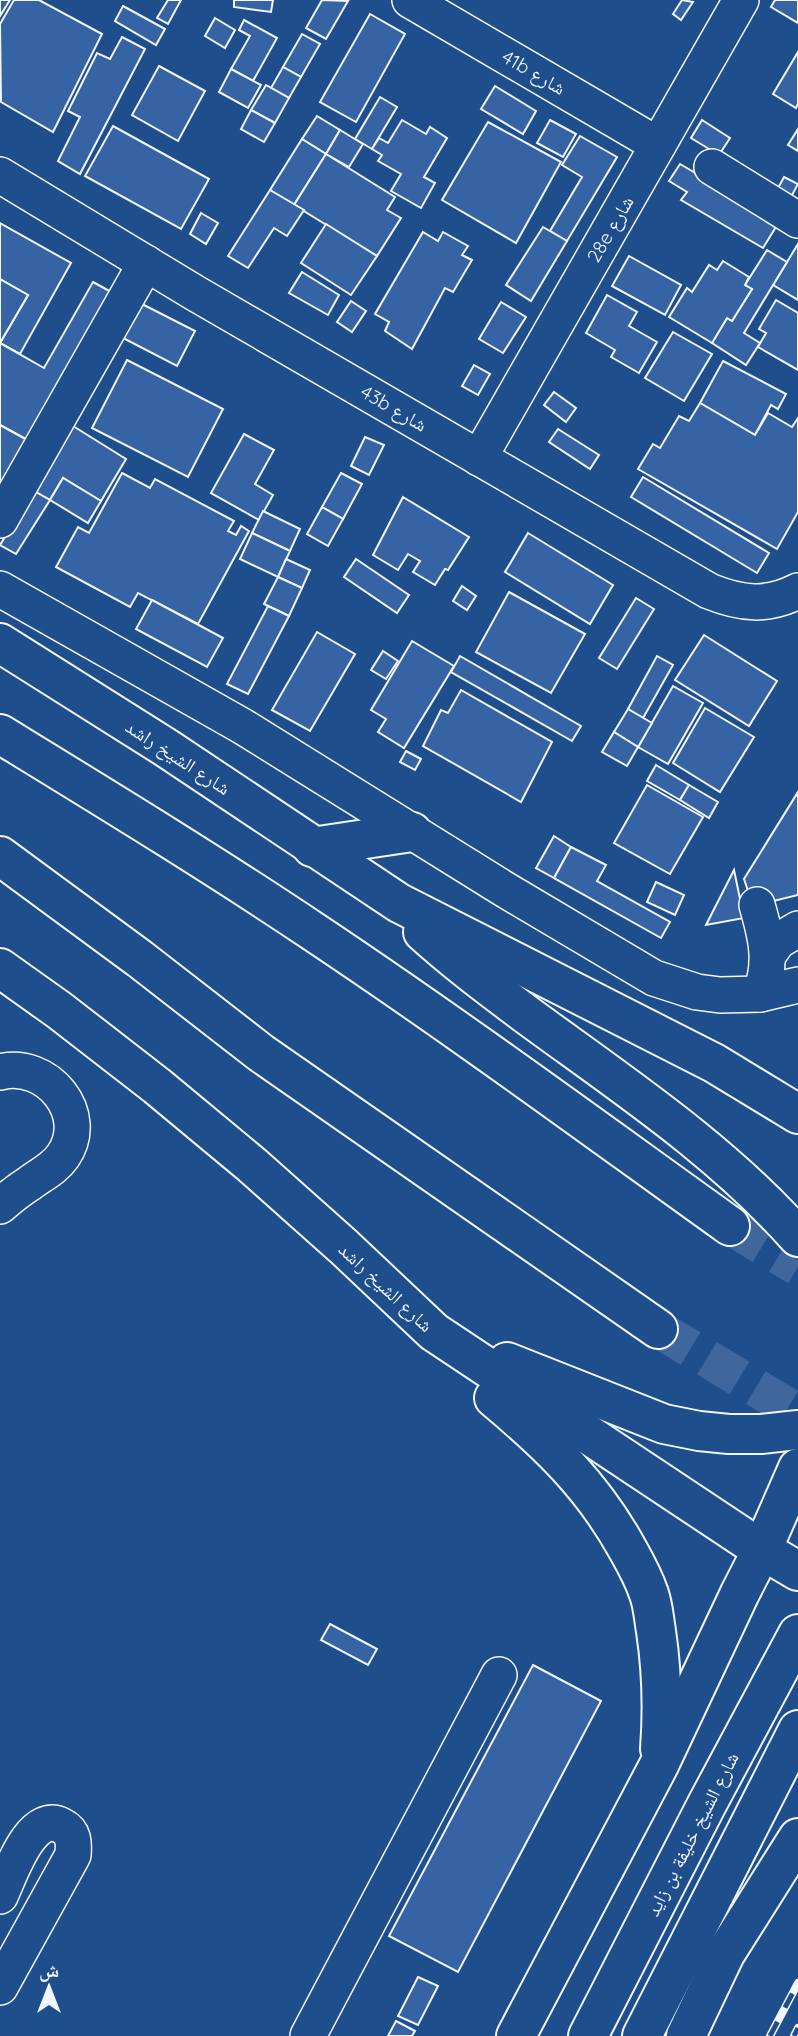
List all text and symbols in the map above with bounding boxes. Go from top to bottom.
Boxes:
street label: 41b شارع [498,44,570,100]
street label: 28e شارع [581,191,639,267]
street label: 43b شارع [356,379,432,437]
street label: شارع الشيخ راشد [120,714,235,801]
street label: شارع الشيخ راشد [333,1237,438,1338]
street label: شارع الشيخ خليفة بن زايد [640,1748,745,1920]
north arrow [14,1952,84,2022]
text: ش [39,1958,59,1982]

